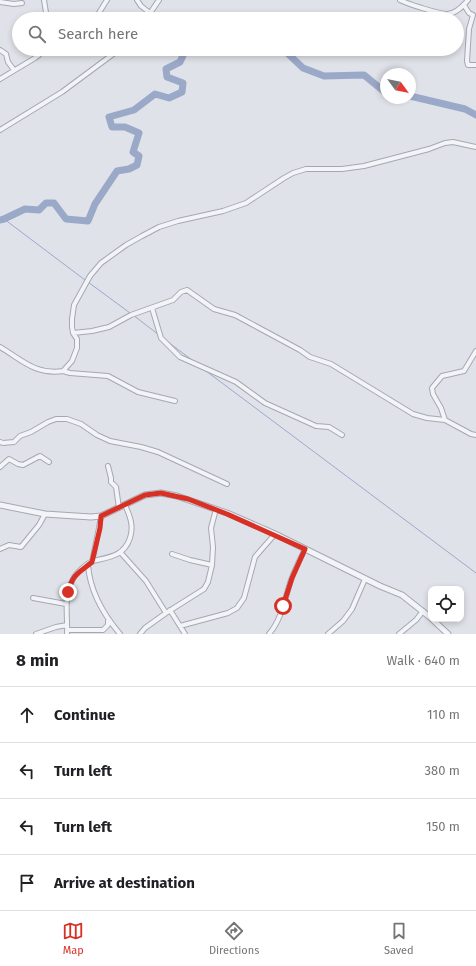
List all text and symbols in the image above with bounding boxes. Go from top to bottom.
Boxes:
search box [12,12,464,56]
icon: search [26,23,48,45]
text: Search here [58,25,138,43]
north arrow [380,68,416,104]
route end [59,583,77,601]
map controls [428,586,464,622]
button: locate [428,586,464,622]
route start [274,597,292,615]
text: 8 min [16,650,59,671]
text: Walk · 640 m [387,653,460,668]
icon: ahead [16,704,38,726]
text: Continue [54,706,115,724]
text: 110 m [427,707,460,722]
icon: left [16,760,38,782]
text: Turn left [54,762,112,780]
text: 380 m [425,763,460,778]
icon: left [16,816,38,838]
text: Turn left [54,818,112,836]
text: 150 m [426,819,460,834]
icon: arrive [16,872,38,894]
text: Arrive at destination [54,874,195,892]
tab: Map [62,920,84,957]
tab: Directions [209,920,259,957]
tab: Saved [384,920,414,957]

